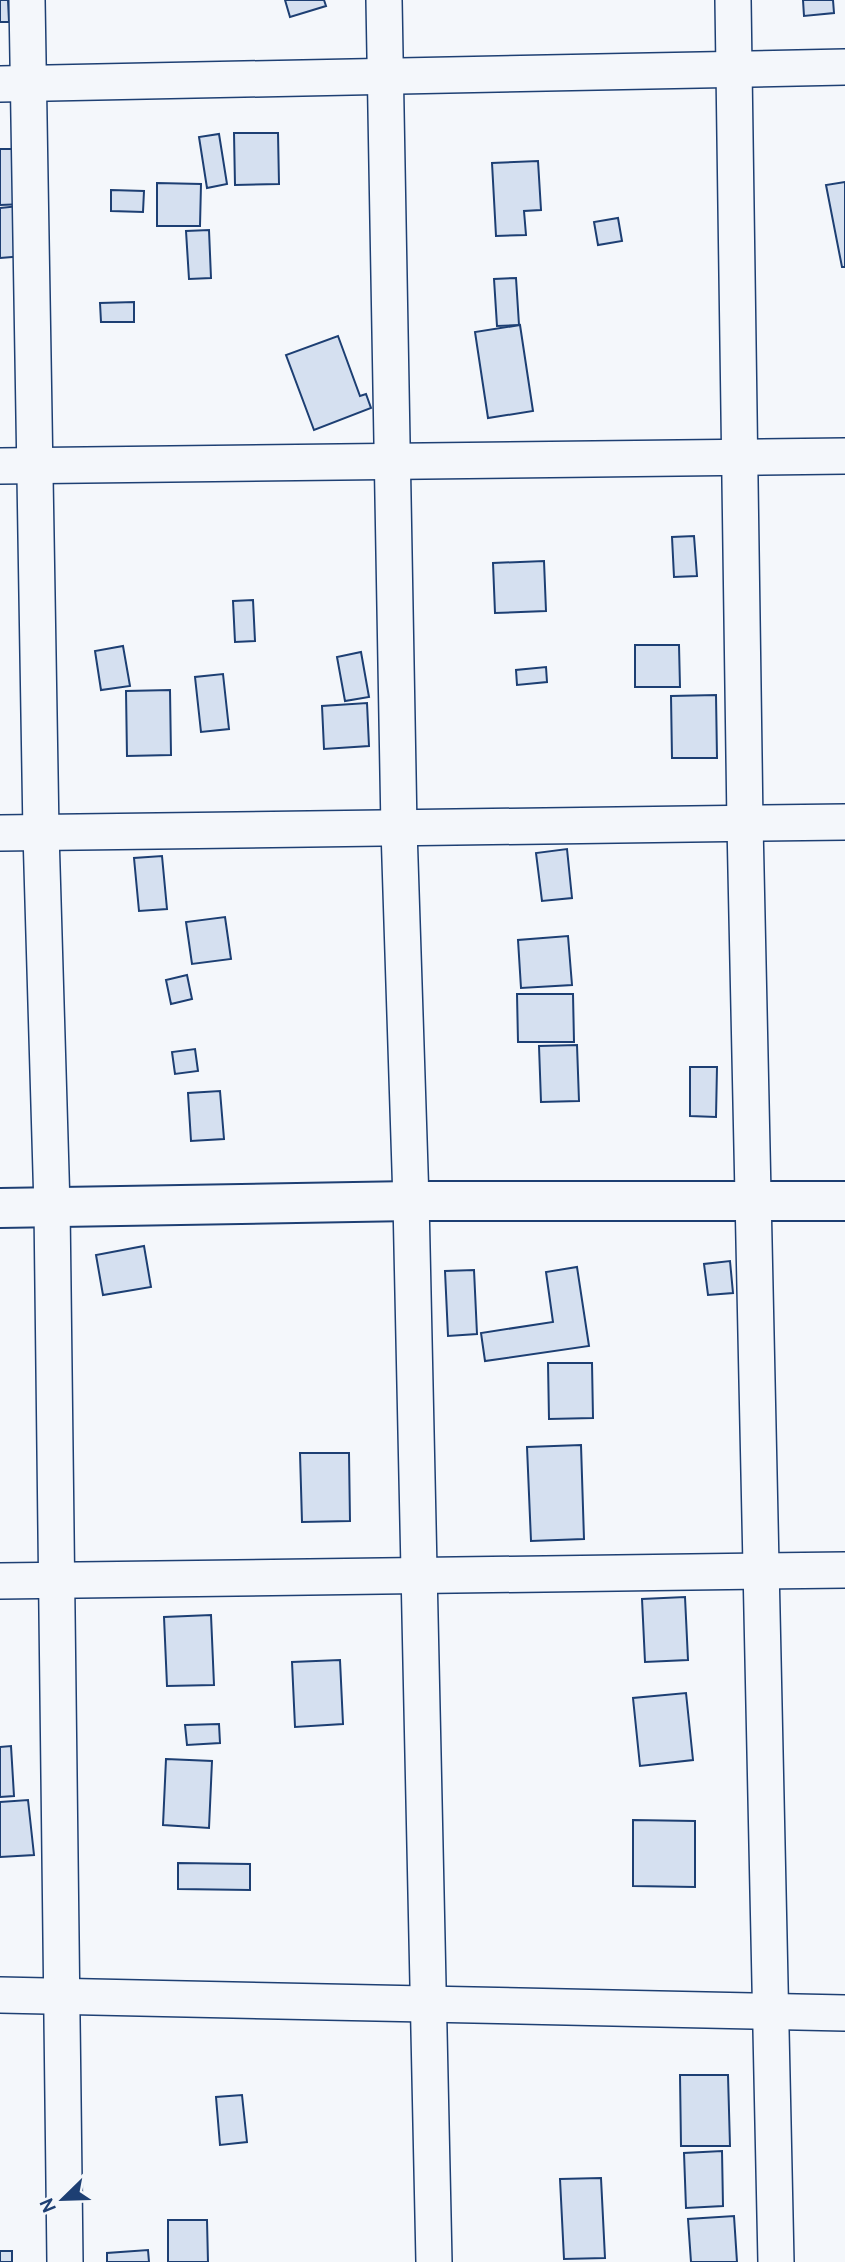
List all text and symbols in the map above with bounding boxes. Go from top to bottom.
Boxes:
north arrow [28,2164,98,2234]
text: N [35,2195,61,2216]

